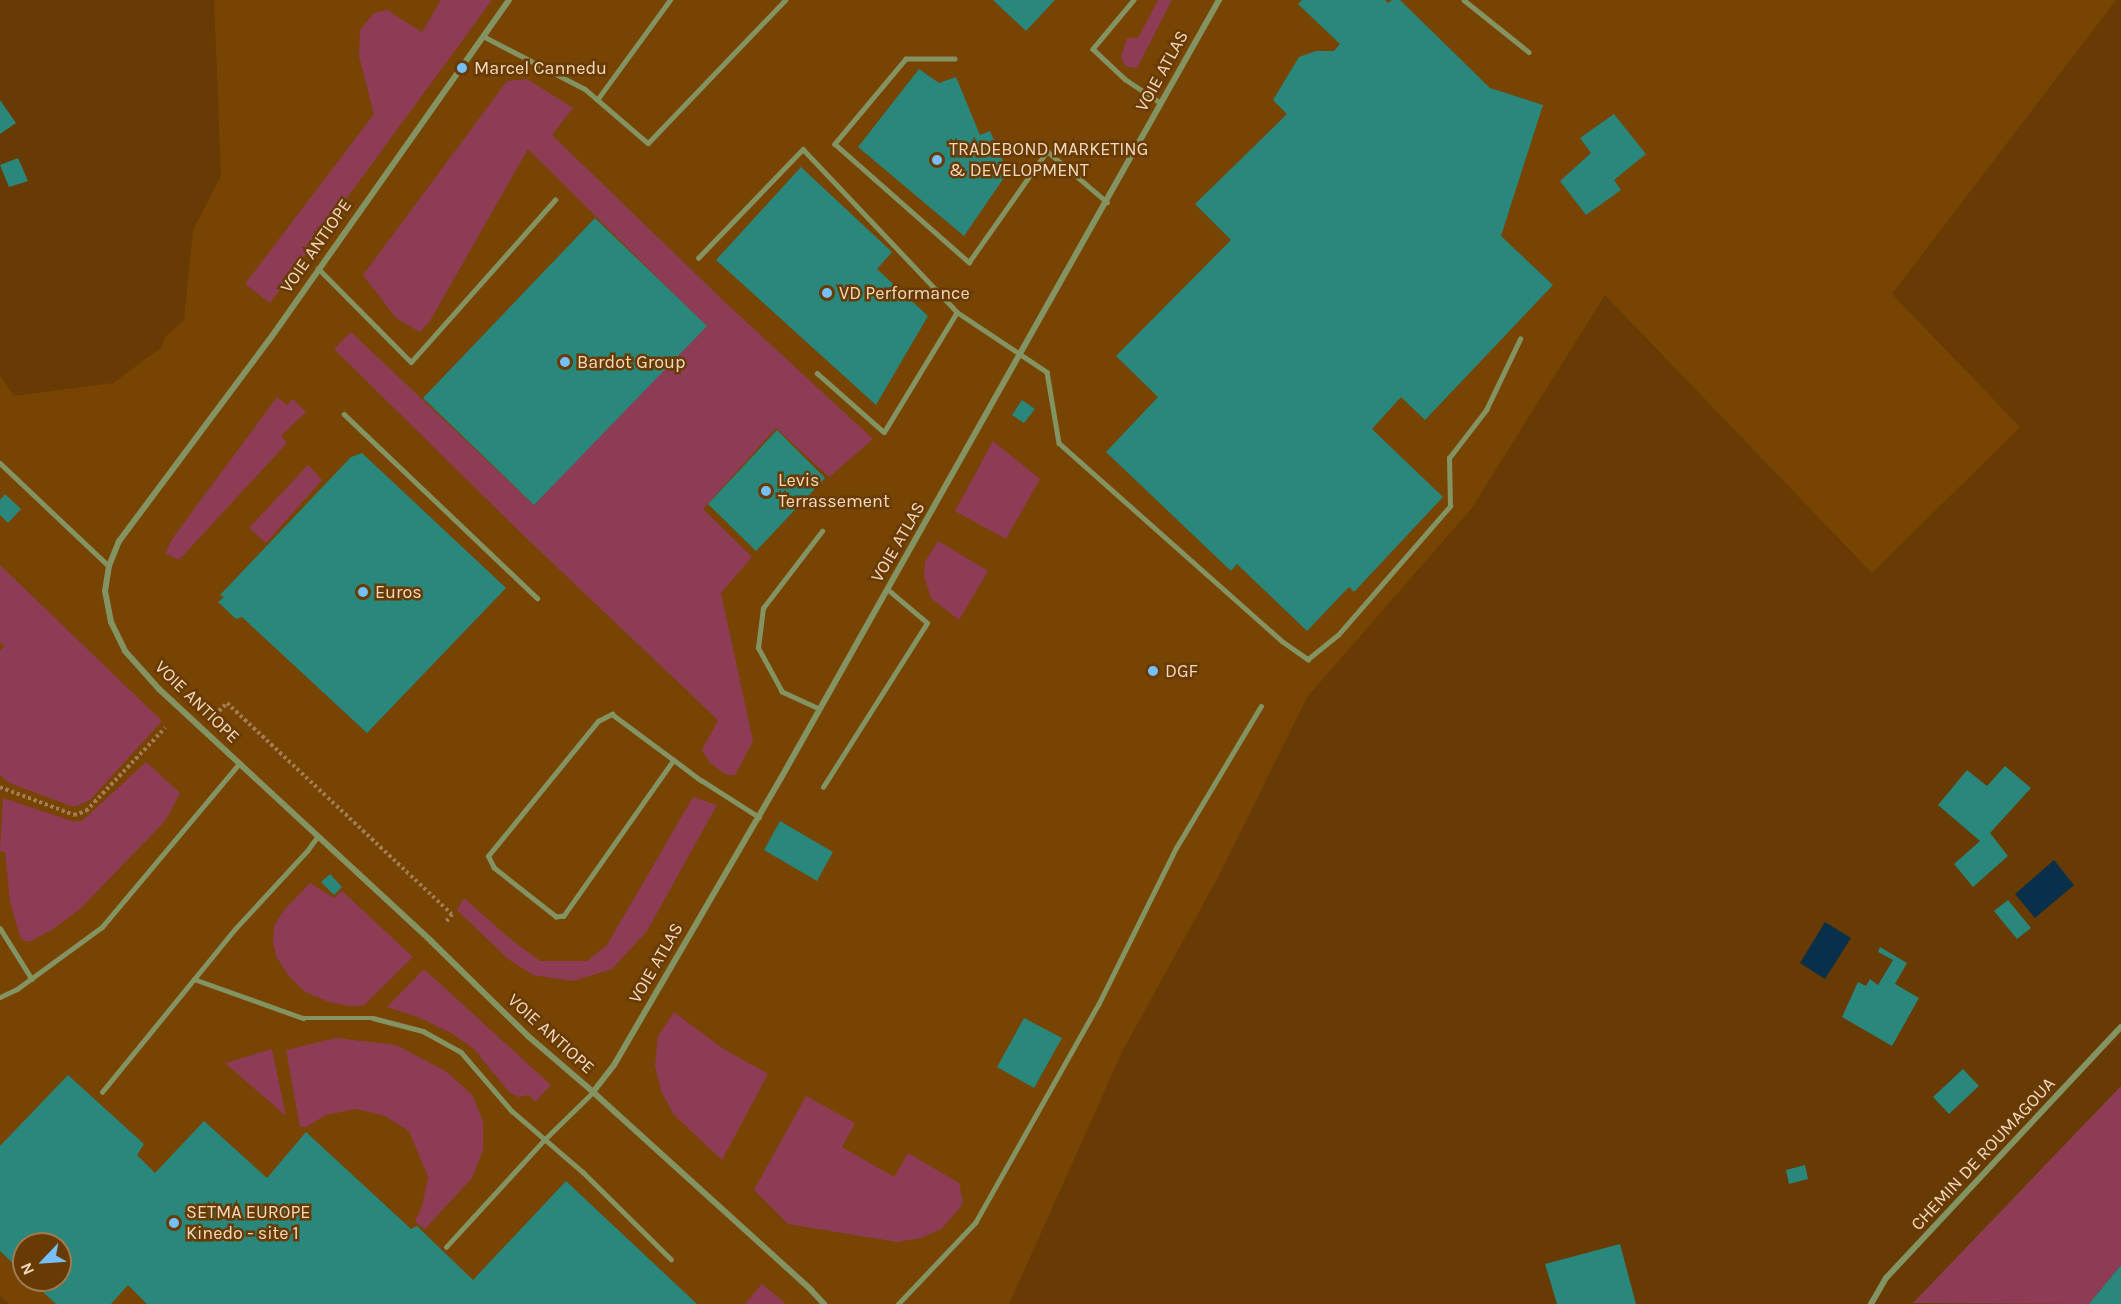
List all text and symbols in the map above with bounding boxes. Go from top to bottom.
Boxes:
street label: VOIE ATLAS [1131,27,1193,115]
place label: Marcel Cannedu [474,57,607,79]
marker: Marcel Cannedu [455,61,469,75]
place label: TRADEBOND MARKETING & DEVELOPMENT [949,139,1148,182]
marker: TRADEBOND MARKETING & DEVELOPMENT [930,153,944,167]
street label: VOIE ANTIOPE [276,195,356,297]
place label: VD Performance [839,282,970,304]
marker: VD Performance [820,286,834,300]
place label: Bardot Group [577,351,686,373]
marker: Bardot Group [558,355,572,369]
place label: Levis Terrassement [778,470,890,512]
marker: Levis Terrassement [759,484,773,498]
street label: VOIE ATLAS [866,498,930,586]
place label: Euros [375,581,422,603]
marker: Euros [356,585,370,599]
street label: VOIE ANTIOPE [150,656,244,748]
place label: DGF [1165,660,1198,682]
marker: DGF [1146,664,1160,678]
street label: VOIE ATLAS [624,919,688,1007]
street label: VOIE ANTIOPE [503,989,599,1079]
street label: CHEMIN DE ROUMAGOUA [1906,1073,2060,1235]
place label: SETMA EUROPE Kinedo - site 1 [186,1202,310,1244]
marker: SETMA EUROPE Kinedo - site 1 [167,1216,181,1230]
north arrow [12,1232,72,1292]
text: N [16,1260,38,1278]

